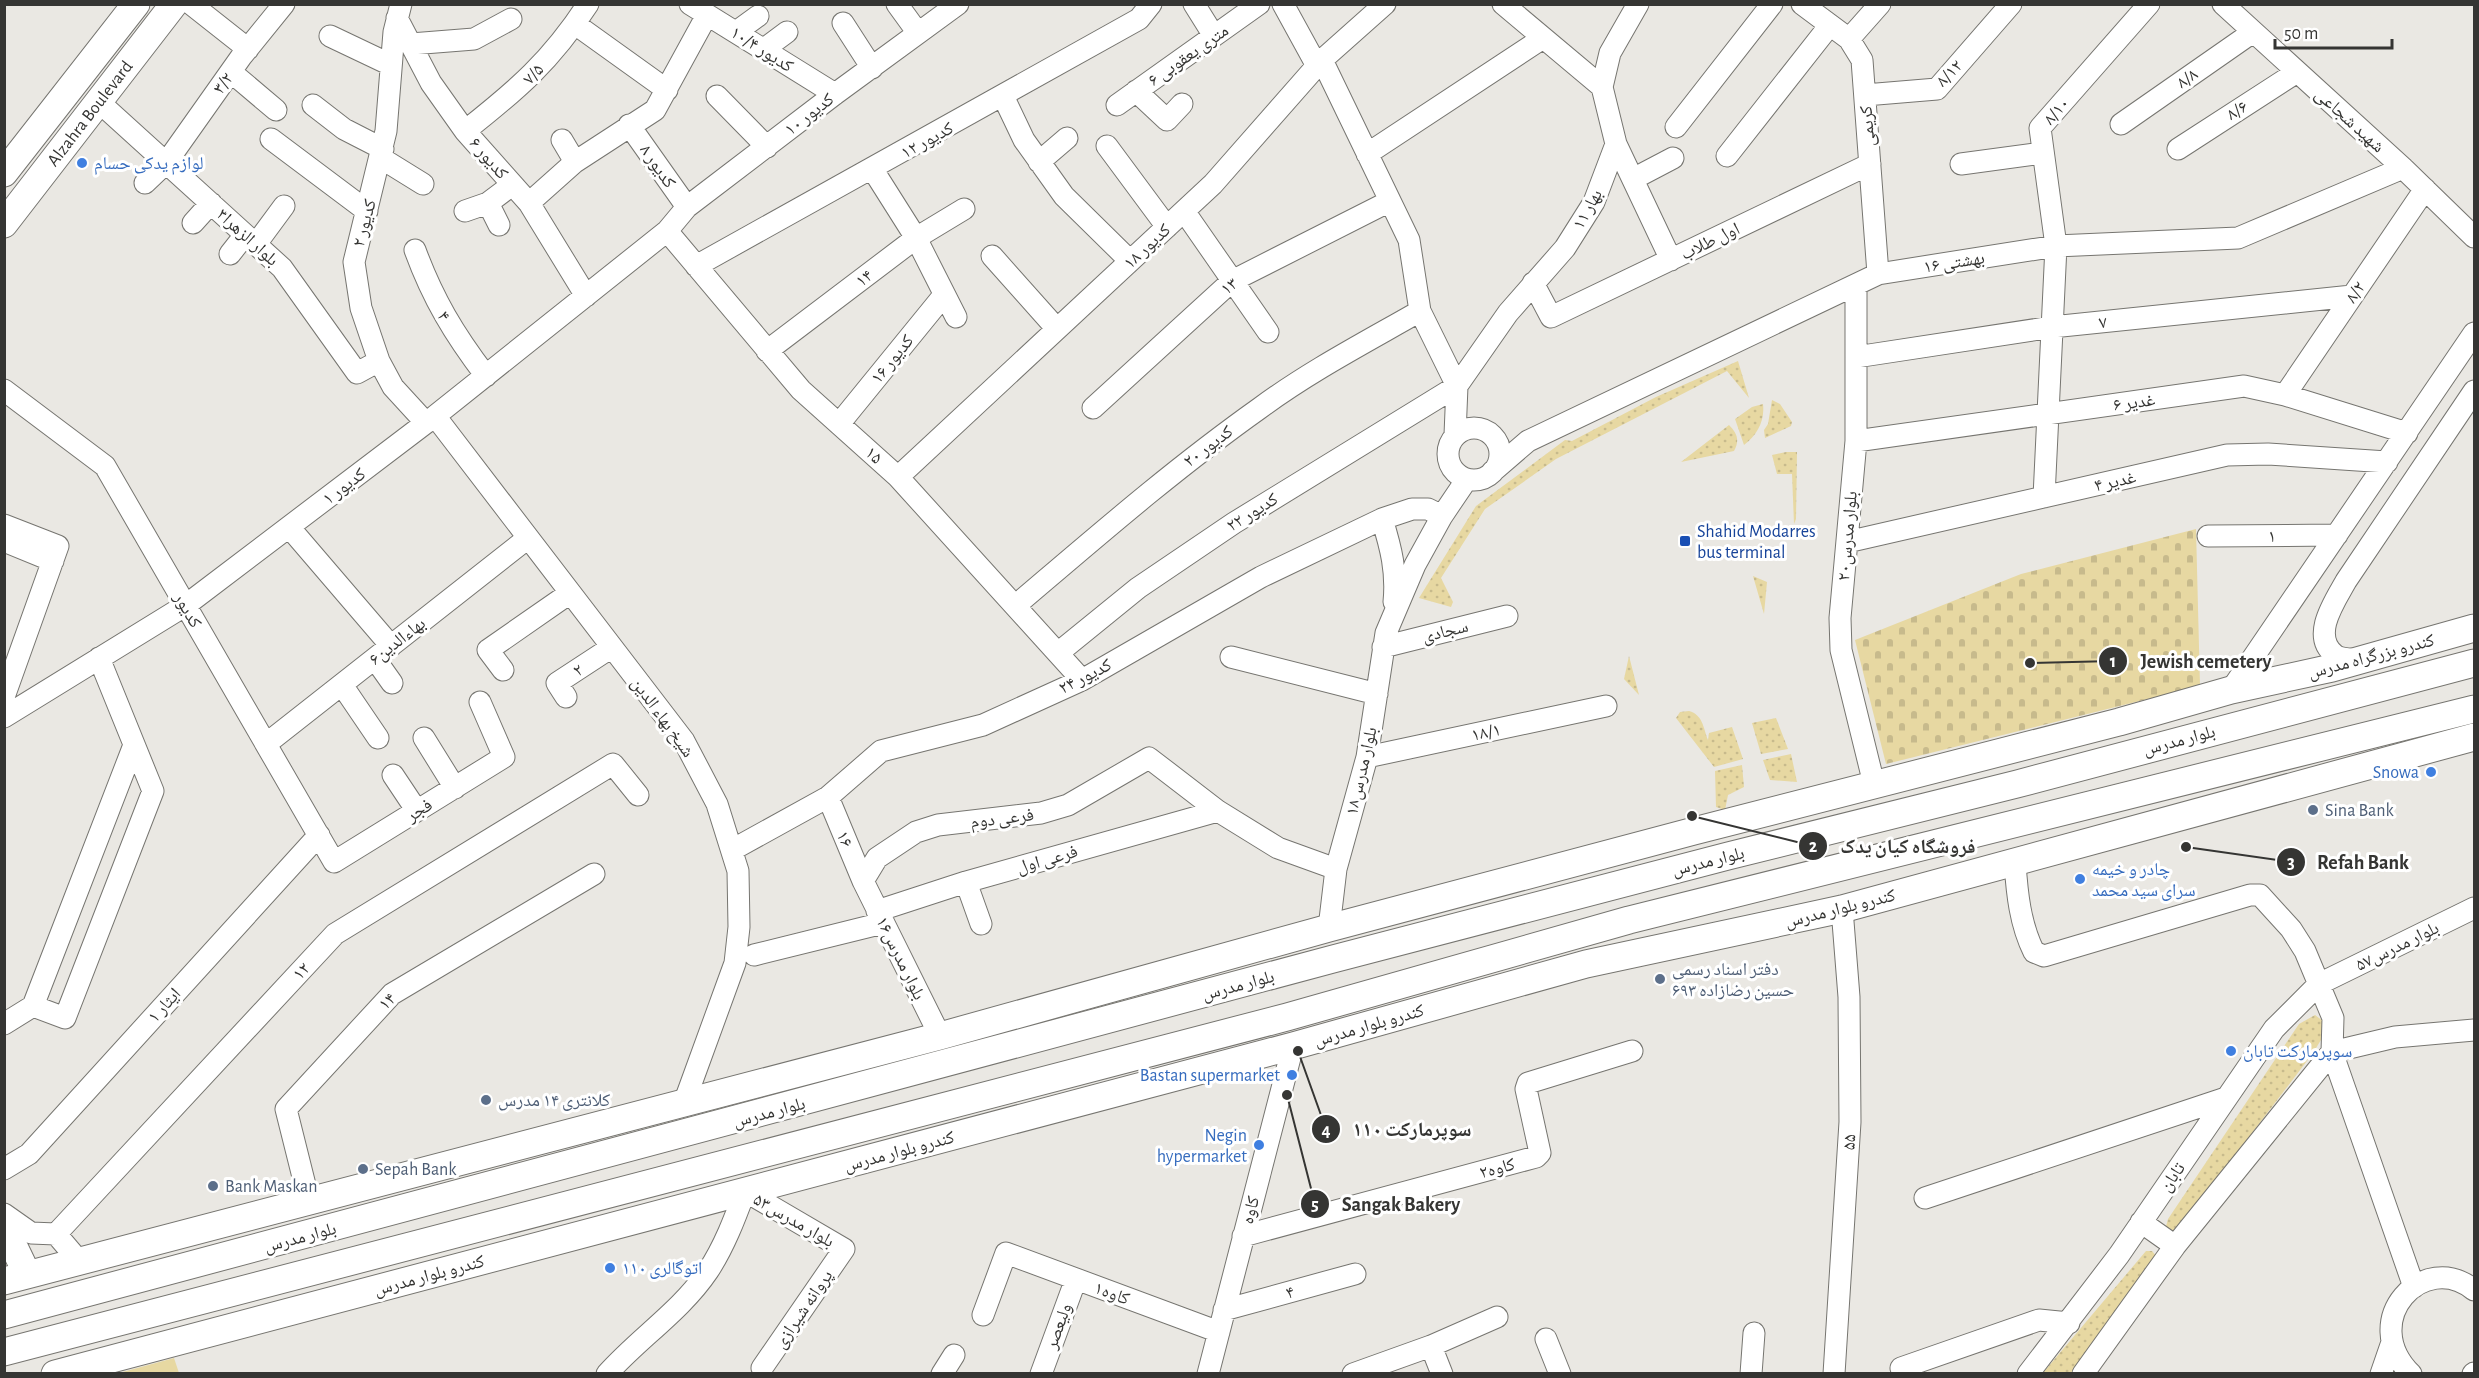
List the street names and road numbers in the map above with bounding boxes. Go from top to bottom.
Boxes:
street label: ۶ متری یعقوبی [1145,22,1233,91]
street label: کدیور ۱۰/۴ [727,24,796,77]
street label: ۸/۱۲ [1933,57,1966,91]
street label: Alzahra Boulevard [44,58,137,170]
street label: ۷/۵ [520,61,548,89]
street label: ۸/۸ [2174,65,2201,92]
street label: ۳/۲ [210,70,237,98]
street label: شهید شجاعی [2310,85,2388,157]
street label: کدیور ۱۰ [782,90,838,140]
street label: ۸/۱۰ [2040,95,2073,129]
street label: ۸/۶ [2224,97,2251,124]
street label: کریمی [1858,104,1879,147]
street label: کدیور ۱۲ [898,119,957,163]
street label: کدیور ۶ [465,134,511,184]
street label: کدیور ۸ [636,141,679,192]
street label: بهار ۱۱ [1570,187,1607,233]
street label: ۲ کدیور [350,197,380,249]
street label: بلوار الزهرا۳ [213,206,282,270]
street label: کدیور ۱۸ [1121,220,1175,273]
street label: اول طلاب [1678,220,1743,265]
street label: ۱۶ بهشتی [1922,249,1986,278]
street label: ۱۴ [853,267,876,291]
street label: ۱۳ [1218,275,1241,299]
street label: ۸/۲ [2342,279,2369,306]
street label: ۴ [433,309,453,324]
street label: ۷ [2098,314,2108,332]
street label: کدیور ۱۶ [868,332,918,388]
street label: غدیر ۶ [2112,391,2156,415]
street label: کدیور ۲۰ [1181,422,1237,471]
street label: ۱۵ [861,444,885,468]
street label: کدیور ۱ [320,465,370,509]
street label: غدیر ۴ [2093,468,2138,496]
street label: کدیور ۲۲ [1224,490,1282,536]
street label: بلوار مدرس۲۰ [1835,490,1862,582]
street label: ۱ [2268,528,2276,546]
street label: کدیور [169,589,205,632]
street label: ۶بهاءالدين [366,614,430,670]
street label: سجادی [1420,618,1470,647]
street label: کندرو بزرگراه مدرس [2306,631,2437,683]
street label: کدیور ۲۴ [1056,656,1115,698]
street label: ۲ [570,661,587,681]
street label: شیخ بهاء الدین [626,674,697,762]
street label: ۱۸/۱ [1470,721,1502,745]
street label: بلوار مدرس [2141,723,2218,760]
street label: بلوار مدرس۱۸ [1343,725,1382,817]
street label: فجر [403,796,436,826]
street label: فرعی دوم [969,806,1035,834]
street label: ۱۶ [833,828,856,850]
street label: فرعی اول [1015,843,1080,878]
street label: بلوار مدرس [1670,844,1747,881]
street label: کندرو بلوار مدرس [1783,886,1898,932]
street label: بلوار مدرس۱۶ [871,914,928,1003]
street label: بلوار مدرس۵۷ [2353,919,2442,976]
street label: ۱۲ [290,960,314,984]
street label: بلوار مدرس [1200,968,1277,1005]
street label: ایثار ۱ [145,985,185,1027]
street label: ۱۴ [376,990,400,1014]
street label: کندرو بلوار مدرس [1312,1002,1427,1051]
street label: بلوار مدرس [731,1095,808,1132]
street label: کندرو بلوار مدرس [842,1128,957,1176]
street label: ۵۵ [1840,1133,1860,1151]
street label: کاوه۲ [1478,1155,1517,1182]
street label: تابان [2157,1160,2190,1196]
street label: بلوار مدرس۵۳ [749,1191,837,1252]
street label: کاوه [1239,1194,1263,1226]
street label: بلوار مدرس [262,1220,339,1257]
street label: کندرو بلوار مدرس [372,1252,487,1300]
street label: پروانه شیرازی [771,1267,837,1353]
street label: کاوه۱ [1092,1279,1132,1309]
street label: ۴ [1284,1283,1297,1303]
street label: ولیعصر [1042,1301,1076,1353]

